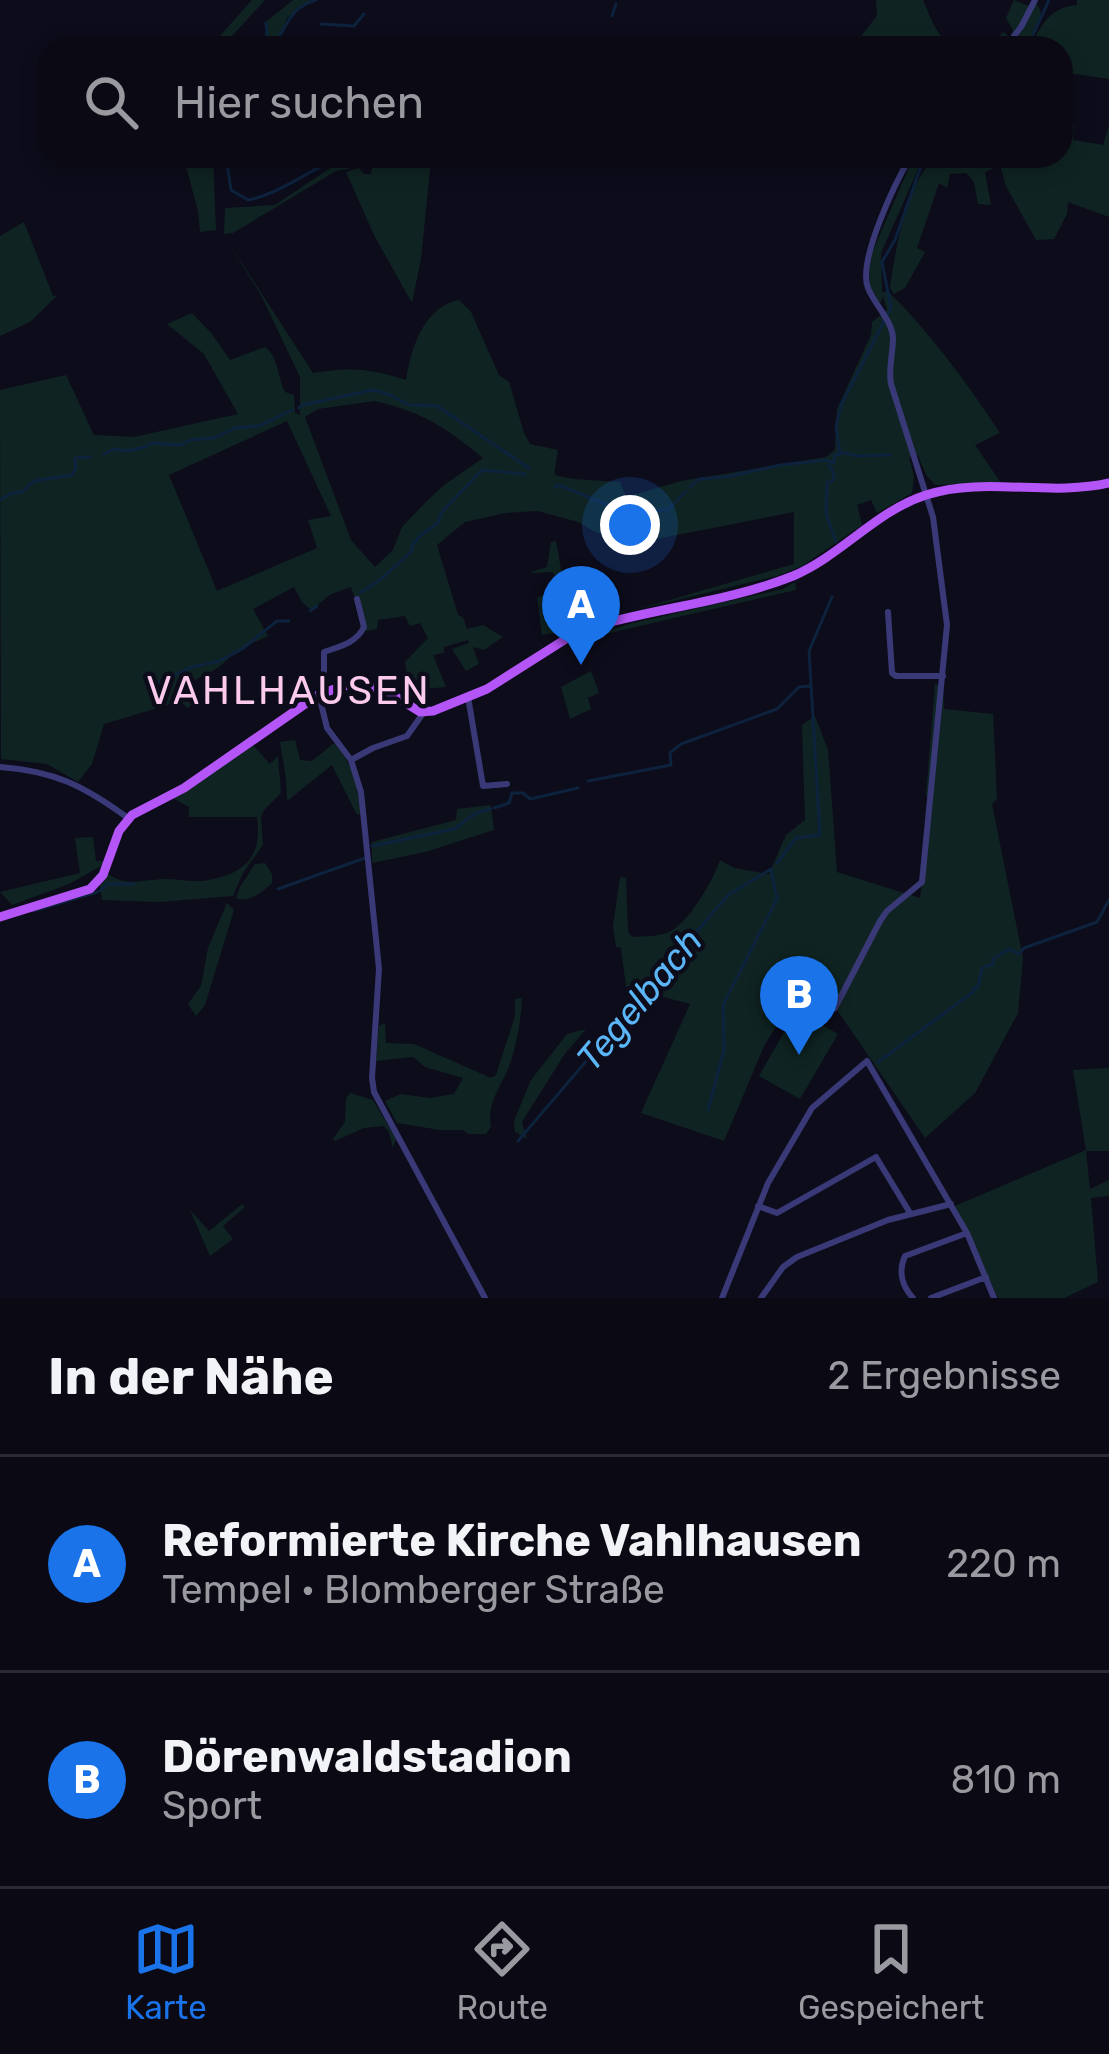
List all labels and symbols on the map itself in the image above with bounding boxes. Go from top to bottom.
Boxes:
your location [600,495,660,555]
pin: A [542,566,620,665]
district label: VAHLHAUSEN [146,668,432,714]
water label: Tegelbach [568,920,711,1079]
pin: B [760,956,838,1055]

